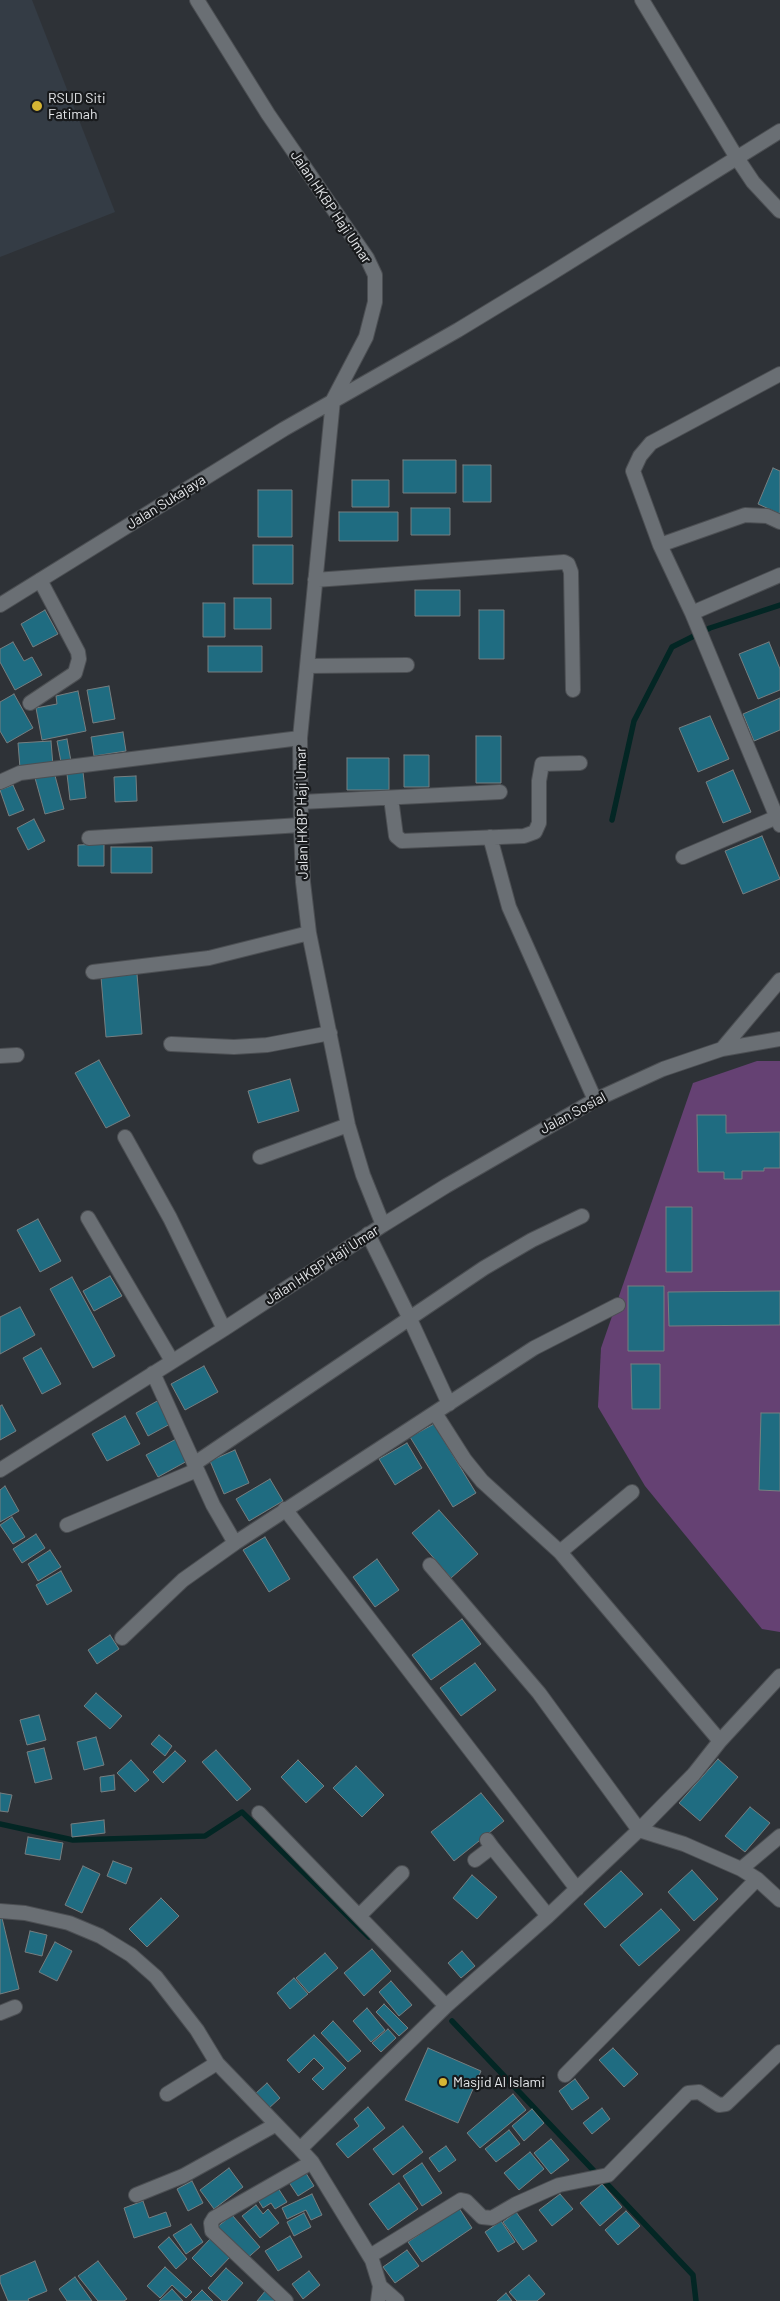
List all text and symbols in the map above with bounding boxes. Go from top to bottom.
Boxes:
place label: RSUD Siti Fatimah [48,90,106,122]
marker: RSUD Siti Fatimah [30,99,44,113]
street label: Jalan HKBP Haji Umar [287,147,375,267]
street label: Jalan Sukajaya [124,471,208,533]
street label: Jalan HKBP Haji Umar [292,747,312,879]
street label: Jalan Sosial [537,1089,609,1137]
street label: Jalan HKBP Haji Umar [262,1222,382,1308]
place label: Masjid Al Islami [453,2074,545,2090]
marker: Masjid Al Islami [437,2076,449,2088]

